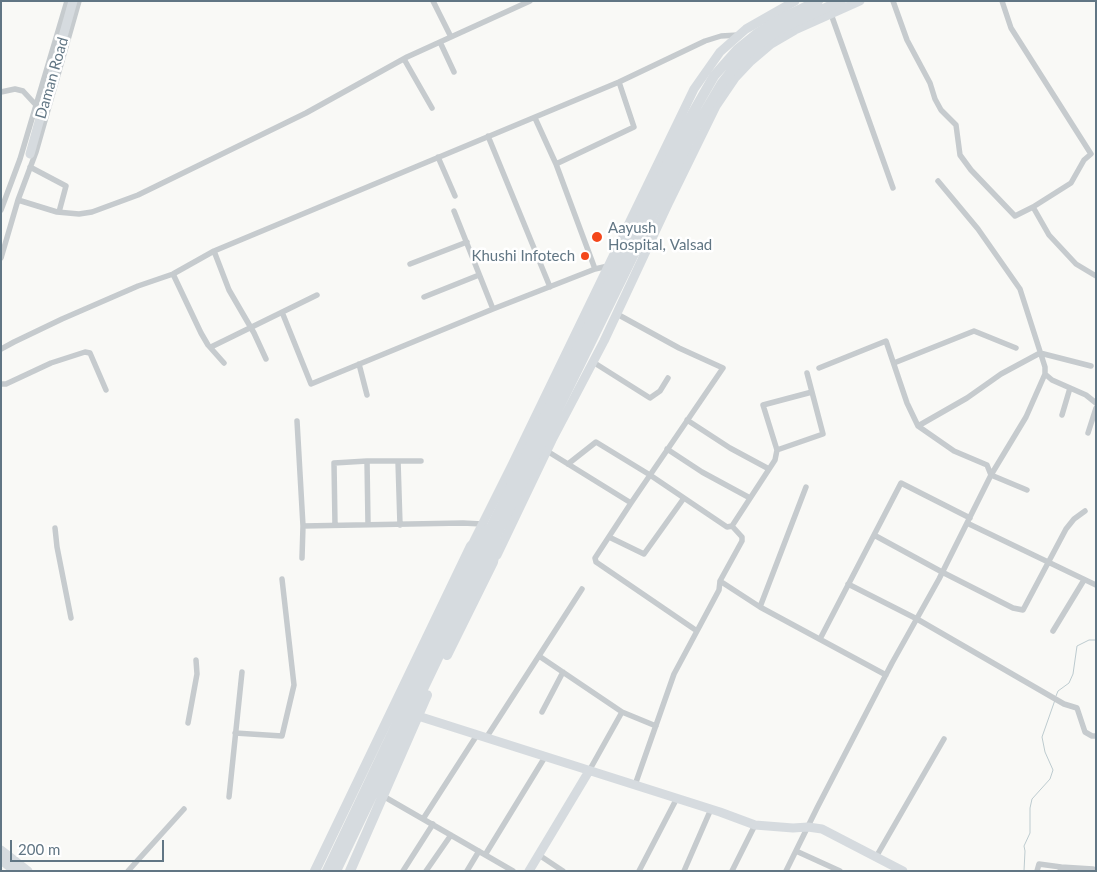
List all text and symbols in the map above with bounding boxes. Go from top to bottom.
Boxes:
street label: Daman Road [32,35,72,121]
place label: Aayush Hospital, Valsad [608,219,712,254]
marker: Aayush Hospital, Valsad [590,230,604,244]
place label: Khushi Infotech [472,247,575,265]
marker: Khushi Infotech [579,250,591,262]
scale bar [12,830,166,862]
text: 200 m [18,840,60,858]

